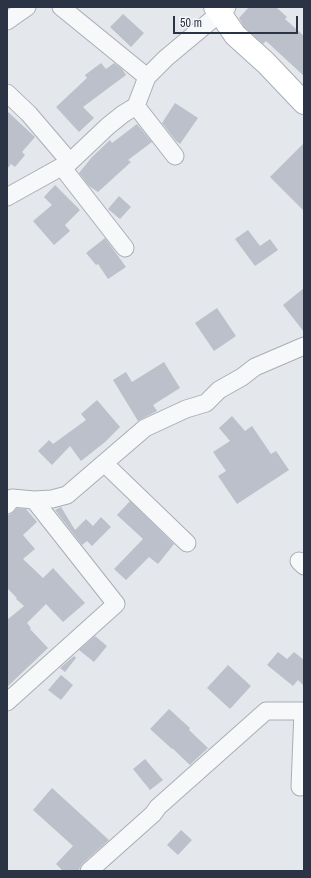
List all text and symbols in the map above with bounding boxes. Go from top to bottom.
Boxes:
scale bar [175,8,300,34]
text: 50 m [180,15,202,31]

